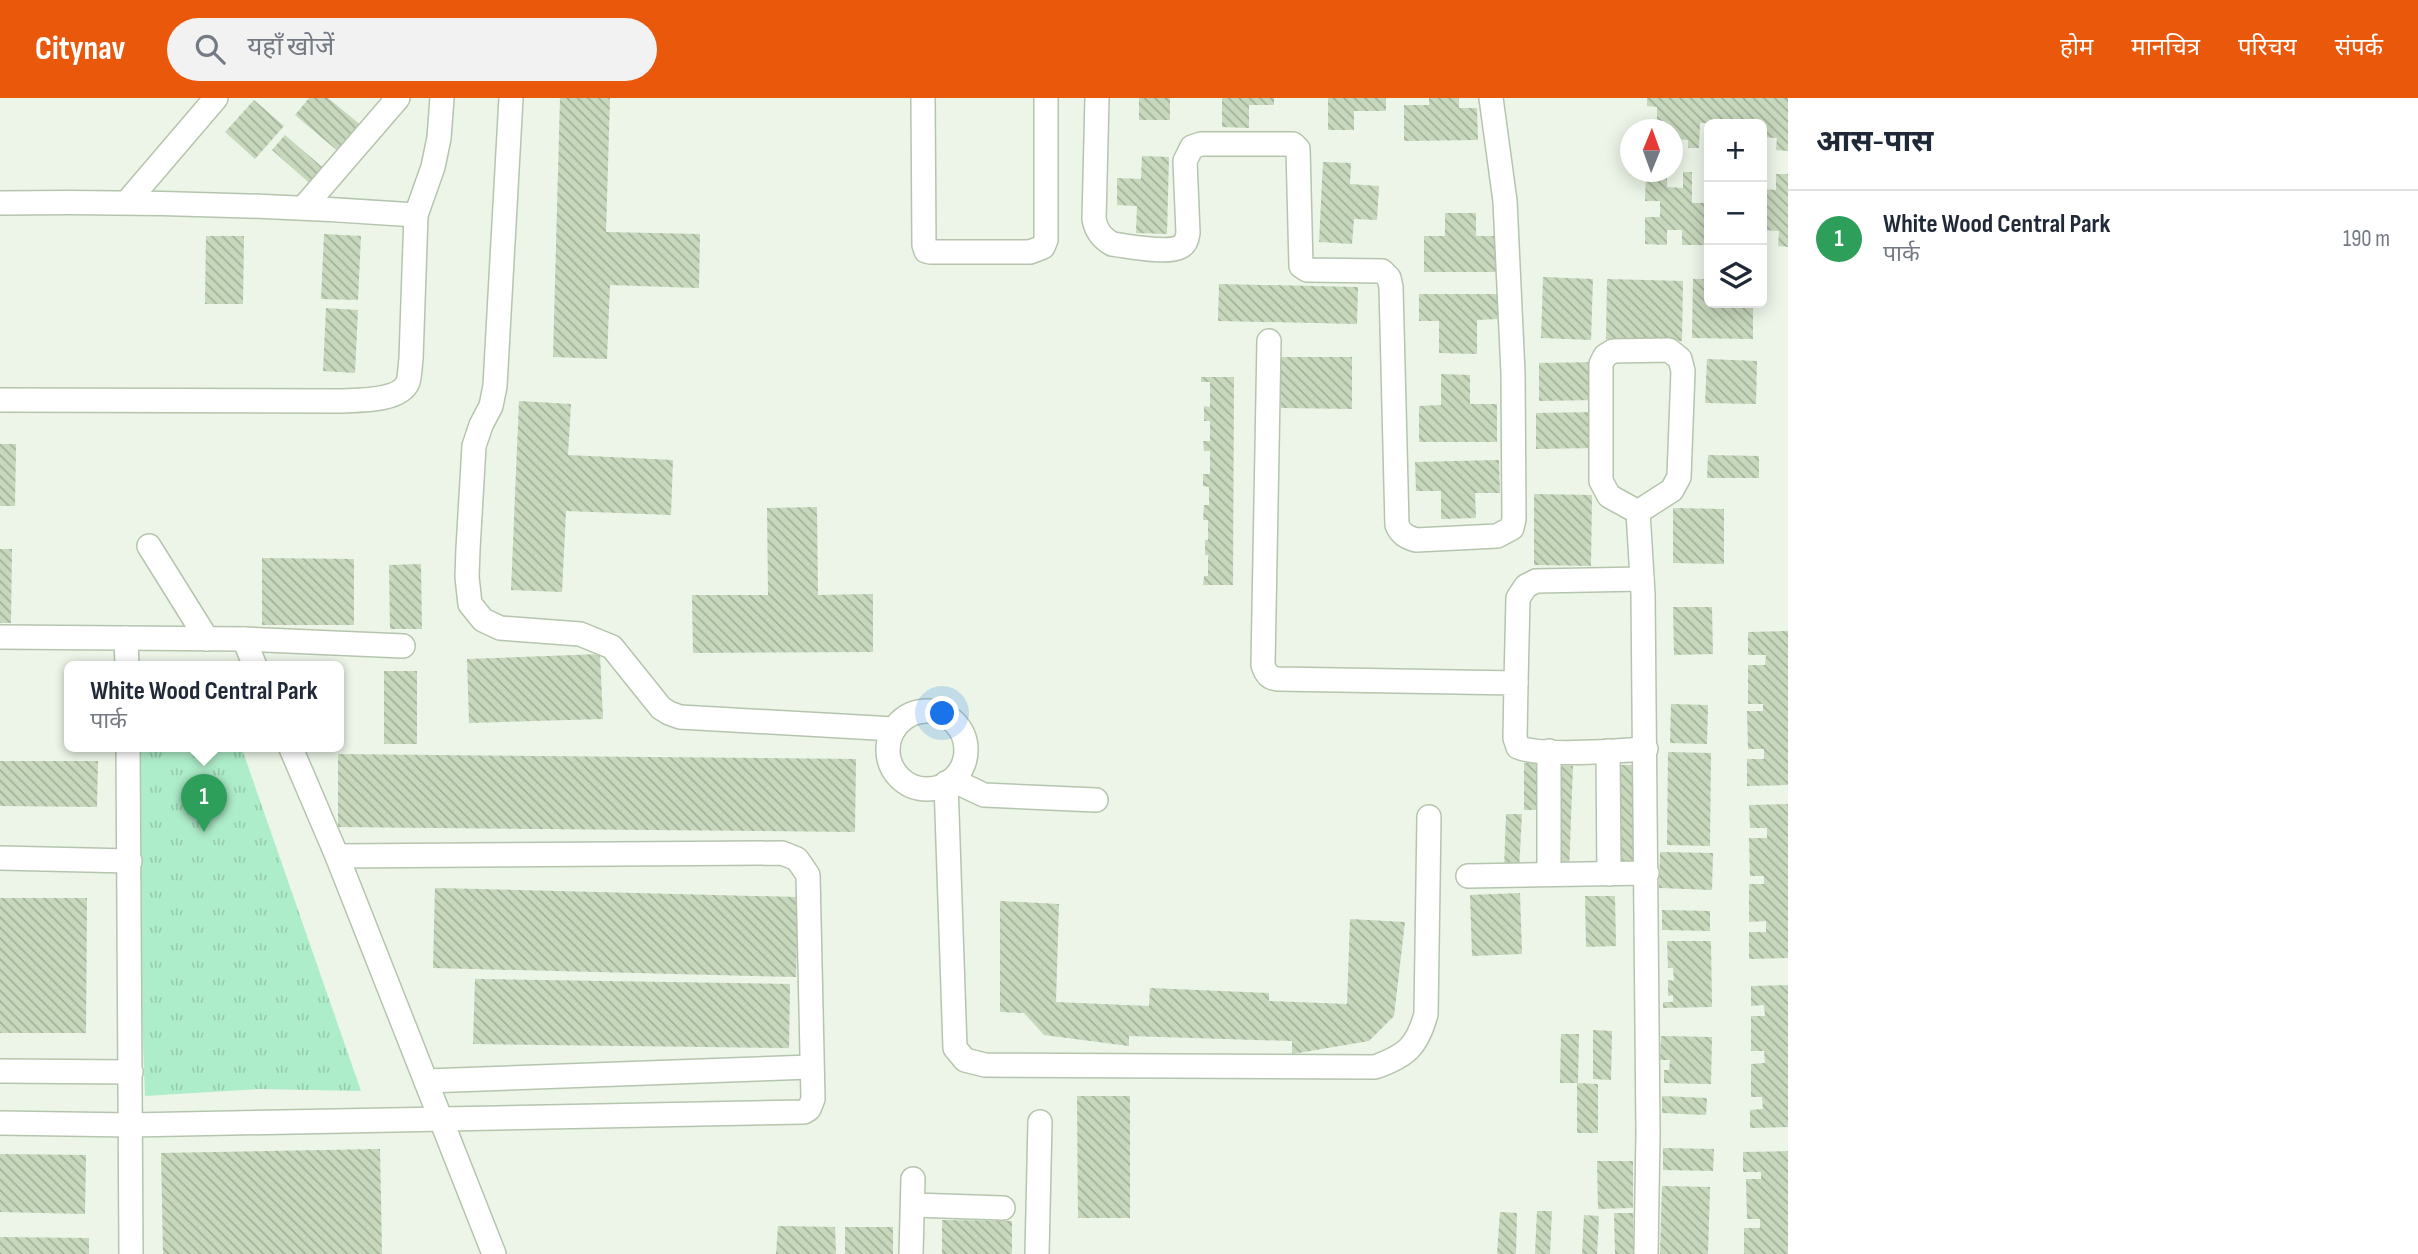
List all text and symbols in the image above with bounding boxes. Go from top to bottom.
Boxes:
search box [167,18,657,81]
text: Citynav [35,29,125,69]
icon: search [191,30,229,68]
text: यहाँ खोजें [247,32,334,63]
text: होम [2060,33,2093,62]
text: मानचित्र [2131,33,2200,62]
text: परिचय [2238,33,2297,62]
text: संपर्क [2335,33,2383,62]
north arrow [1620,119,1683,182]
map controls [1704,119,1767,308]
button: + [1704,119,1767,182]
text: आस-पास [1816,124,1933,160]
button: − [1704,182,1767,245]
text: White Wood Central Park [1883,209,2111,240]
text: 1 [1834,225,1844,253]
text: 190 m [2343,225,2390,253]
text: पार्क [1883,240,1920,268]
button: layers [1704,245,1767,308]
popup [64,661,344,752]
text: White Wood Central Park [90,676,318,707]
your location [925,696,959,730]
text: पार्क [90,707,127,735]
pin: 1 [181,774,227,832]

